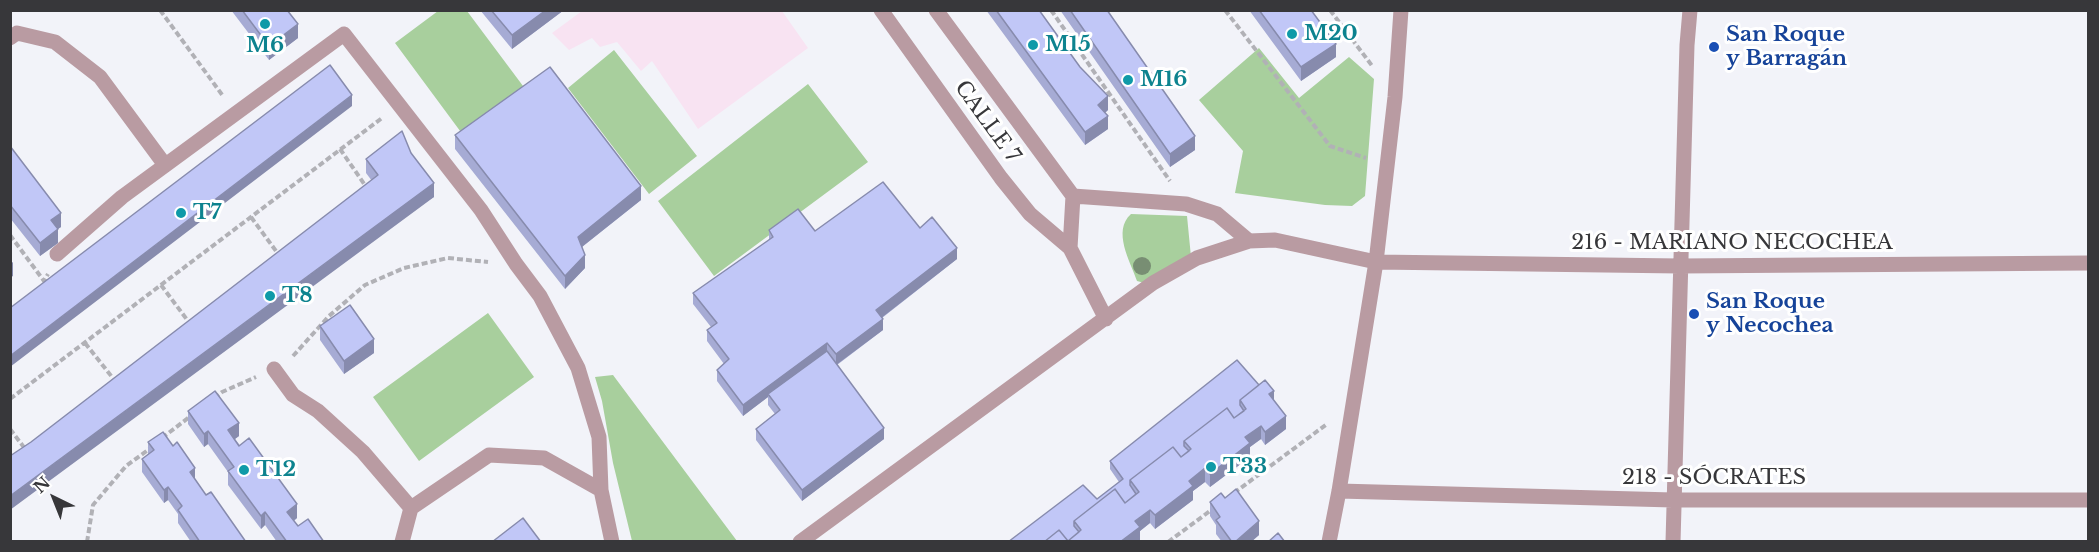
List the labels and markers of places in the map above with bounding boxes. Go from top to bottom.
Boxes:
marker: M6 [258,17,272,31]
place label: M20 [1304,21,1358,47]
place label: San Roque y Barragán [1726,22,1847,72]
marker: M20 [1285,27,1299,41]
place label: M15 [1045,32,1091,58]
place label: M6 [246,33,284,59]
marker: M15 [1026,38,1040,52]
marker: San Roque y Barragán [1707,40,1721,54]
place label: M16 [1140,67,1187,93]
marker: M16 [1121,73,1135,87]
place label: T7 [193,200,221,226]
marker: T7 [174,206,188,220]
place label: T8 [282,283,313,309]
marker: T8 [263,289,277,303]
place label: San Roque y Necochea [1706,289,1834,339]
marker: San Roque y Necochea [1687,307,1701,321]
place label: T33 [1223,454,1267,480]
place label: T12 [256,457,296,483]
marker: T33 [1204,460,1218,474]
marker: T12 [237,463,251,477]

